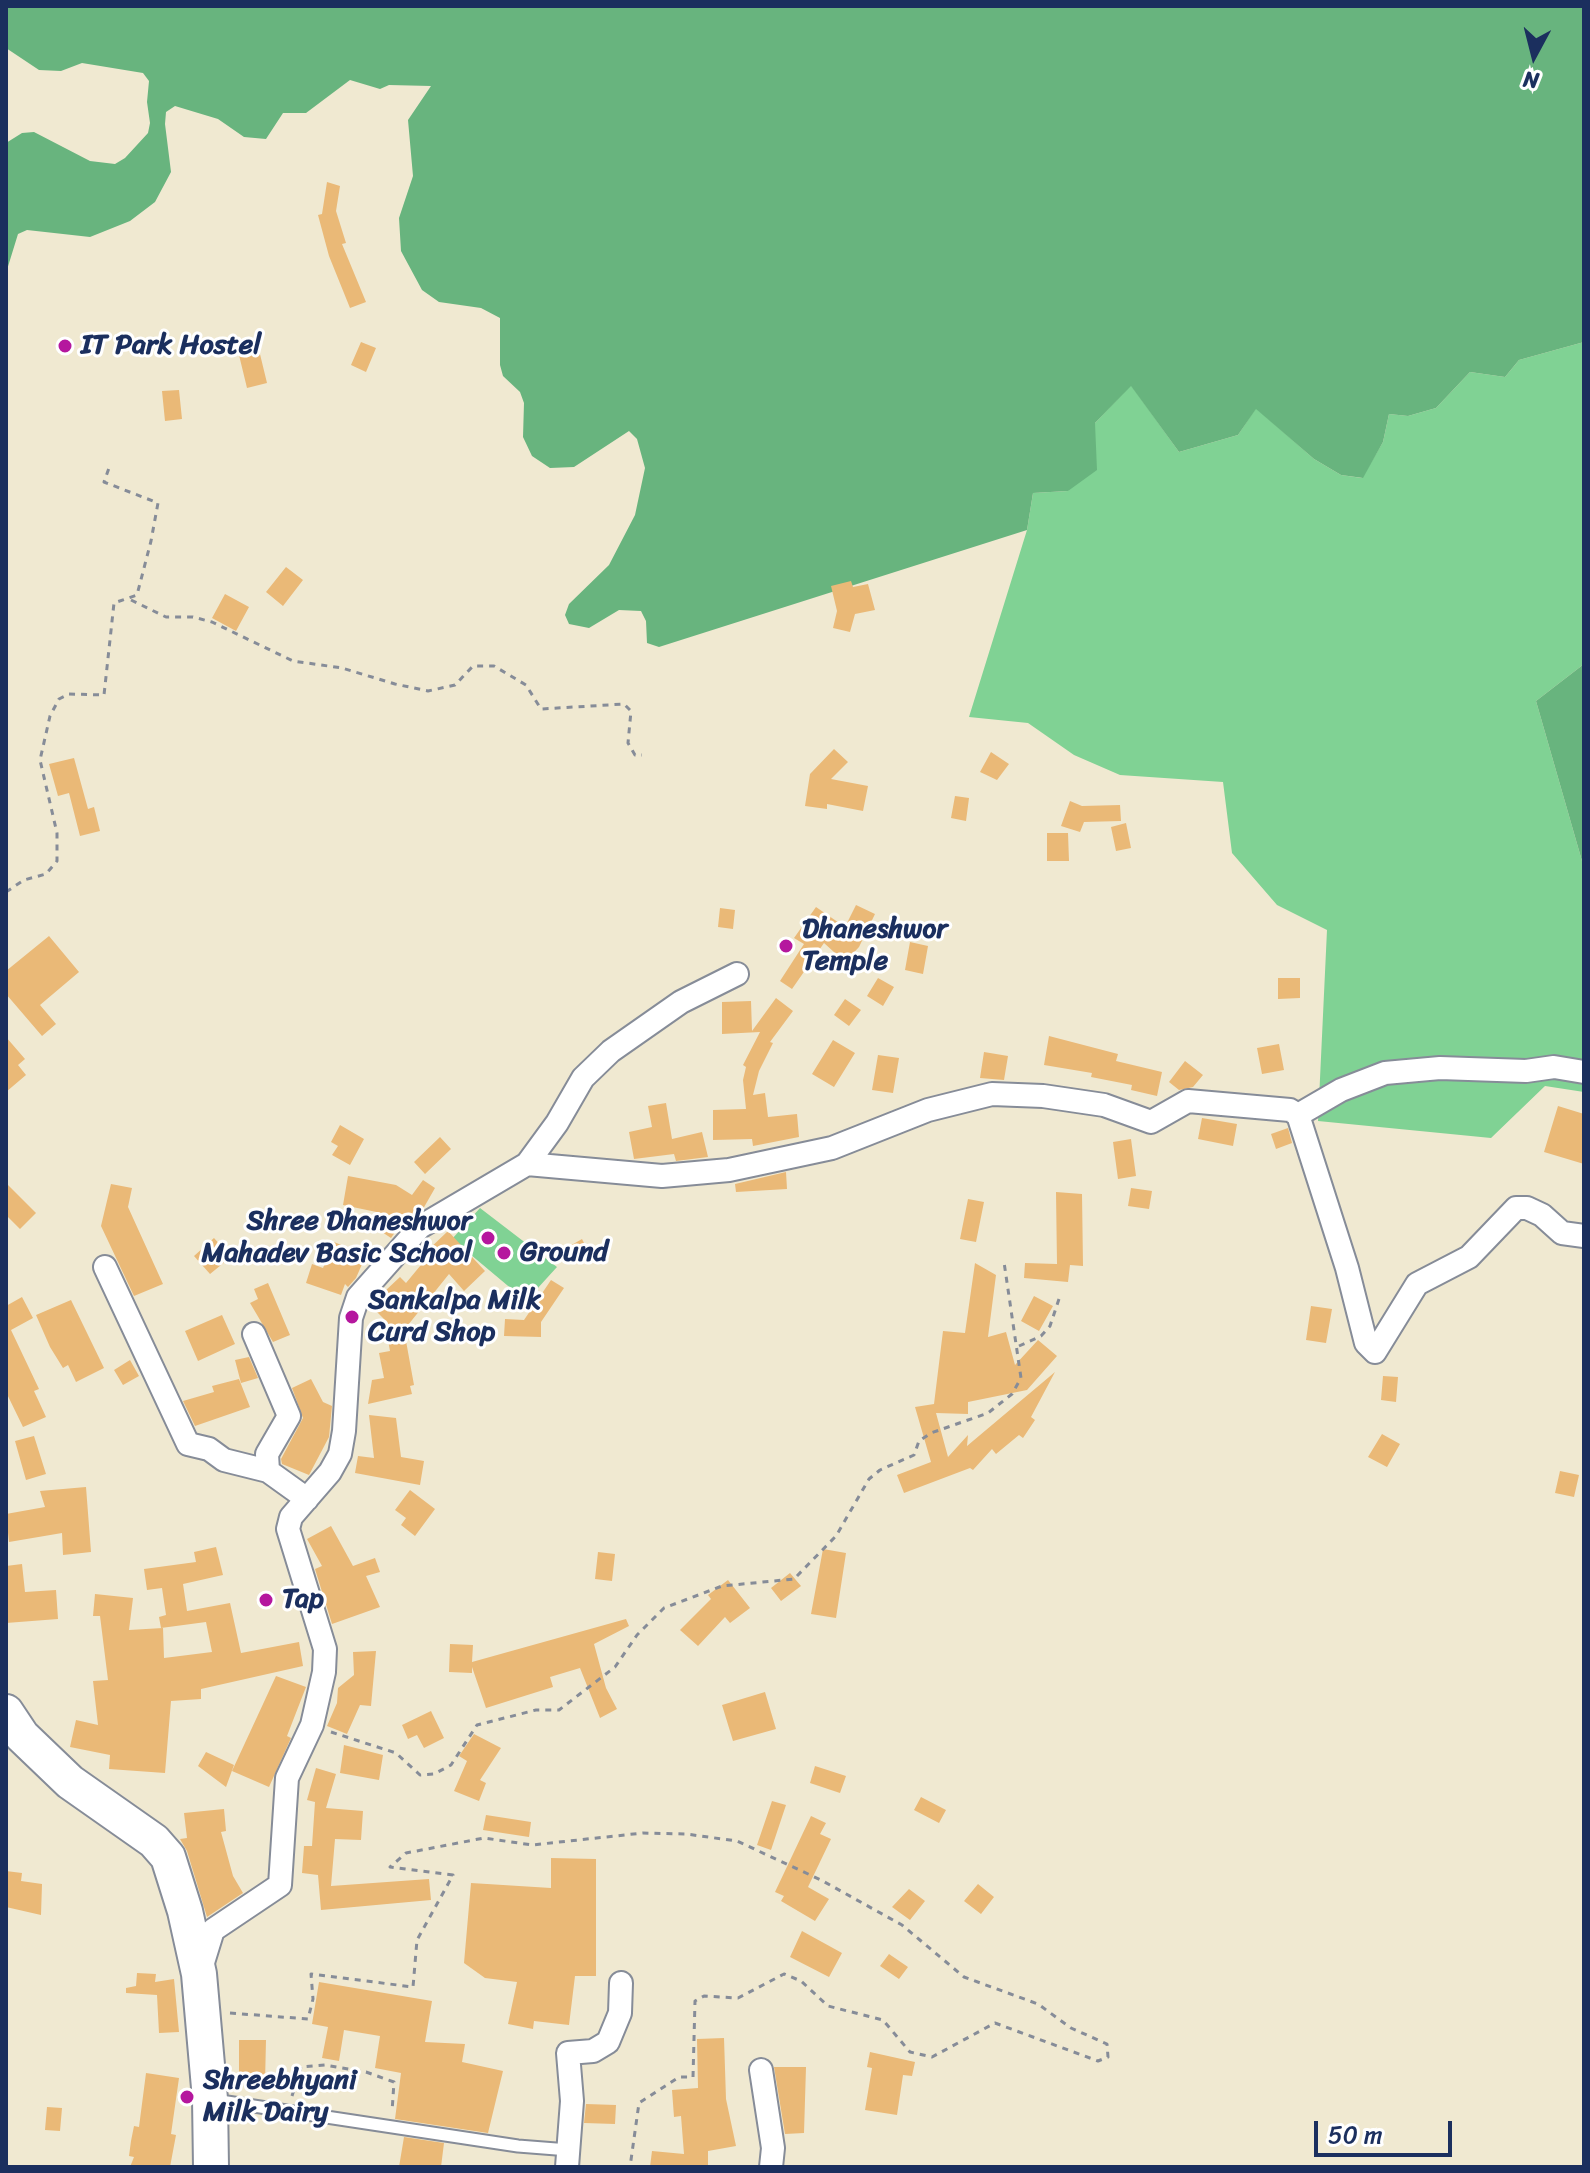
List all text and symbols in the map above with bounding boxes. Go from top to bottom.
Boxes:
north arrow [1494,16,1574,96]
text: N [1521,60,1541,101]
place label: IT Park Hostel [81,329,261,363]
marker: IT Park Hostel [56,337,74,355]
place label: Dhaneshwor Temple [802,913,948,979]
marker: Dhaneshwor Temple [777,937,795,955]
place label: Shree Dhaneshwor Mahadev Basic School [202,1205,472,1271]
marker: Shree Dhaneshwor Mahadev Basic School [479,1229,497,1247]
place label: Ground [520,1236,608,1270]
marker: Ground [495,1244,513,1262]
place label: Sankalpa Milk Curd Shop [368,1284,541,1350]
marker: Sankalpa Milk Curd Shop [343,1308,361,1326]
place label: Tap [282,1583,324,1617]
marker: Tap [257,1591,275,1609]
place label: Shreebhyani Milk Dairy [203,2064,357,2130]
marker: Shreebhyani Milk Dairy [178,2088,196,2106]
scale bar [1318,2105,1456,2155]
text: 50 m [1328,2114,1383,2156]

